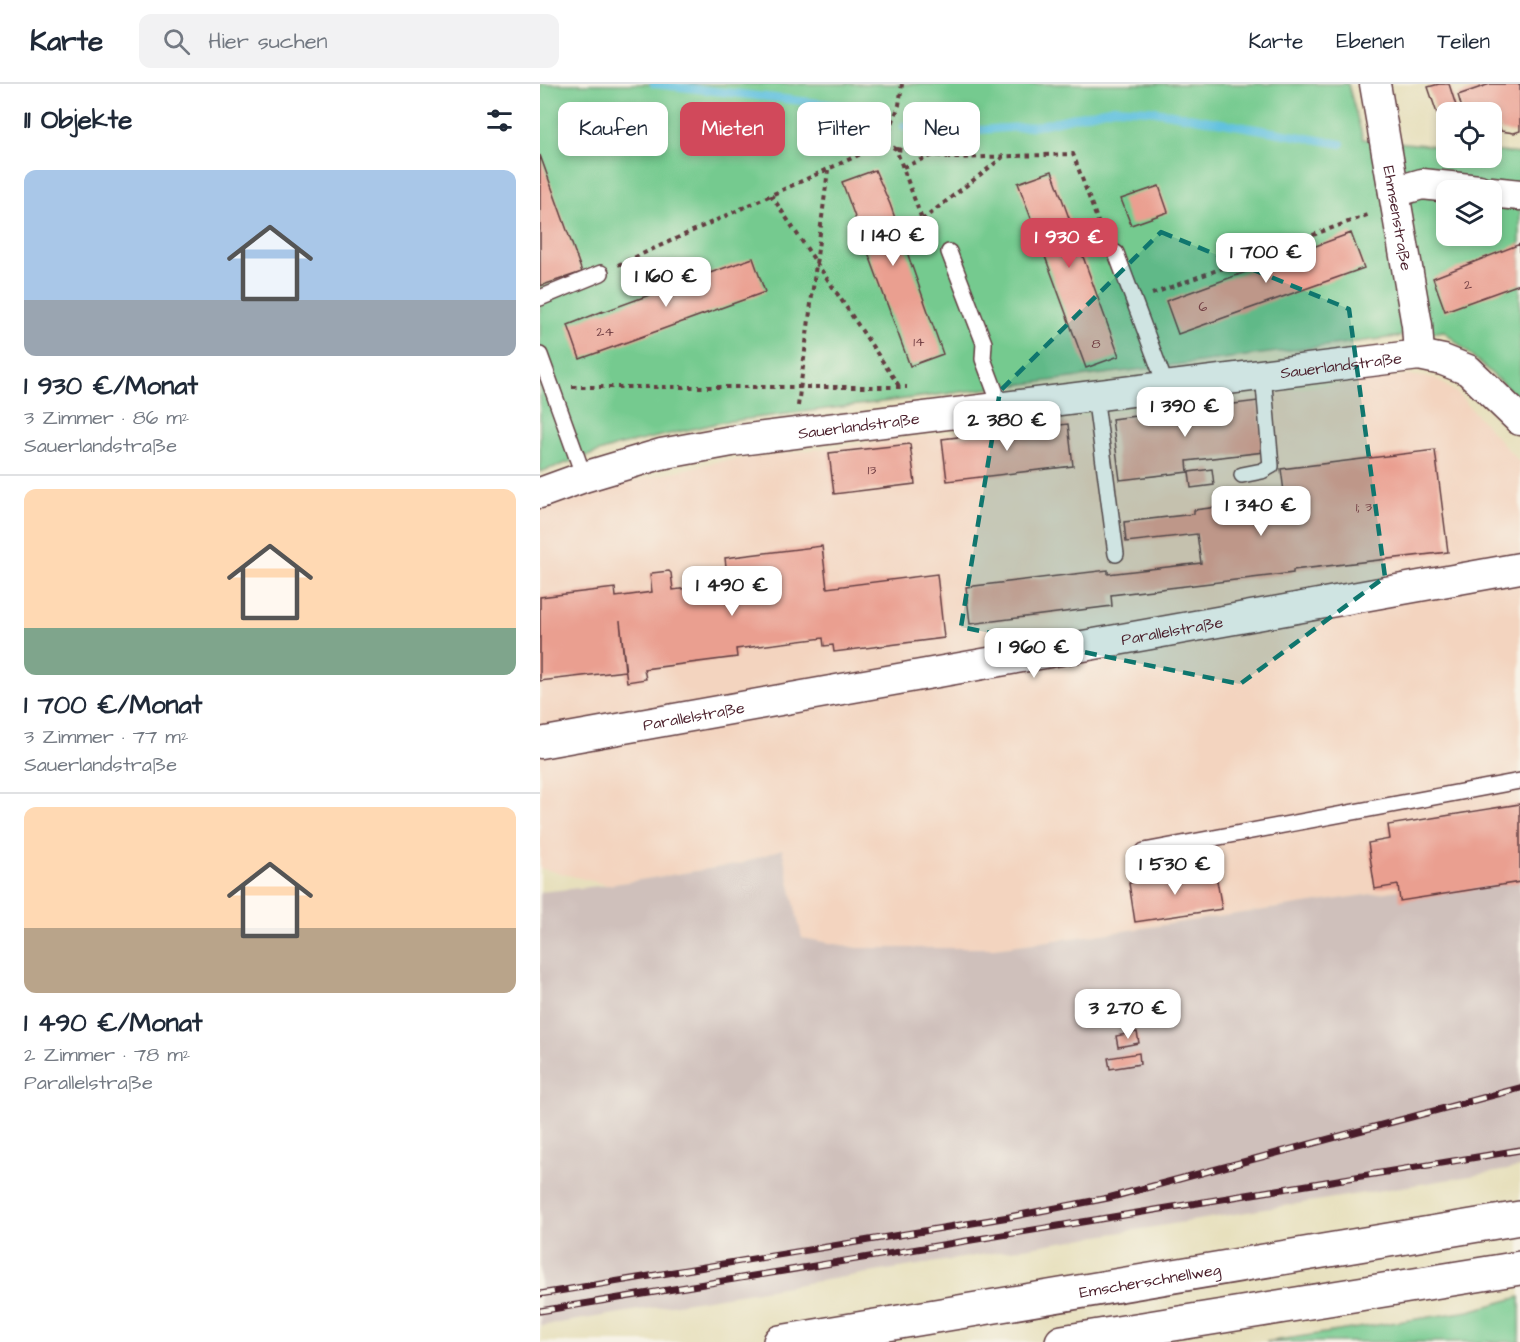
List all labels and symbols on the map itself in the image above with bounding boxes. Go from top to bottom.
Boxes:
street label: Ehmsenstraße [1377,164,1417,273]
pin: 1 140 € [838,216,948,267]
pin: 1 930 € [1014,218,1124,269]
pin: 1 700 € [1211,233,1321,284]
pin: 1 160 € [611,257,721,308]
house number: 2 [1464,275,1472,295]
house number: 6 [1199,297,1208,317]
house number: 24 [596,322,614,342]
house number: 14 [913,332,925,352]
house number: 8 [1091,334,1101,354]
street label: Sauerlandstraße [1279,347,1403,384]
pin: 1 390 € [1130,387,1240,438]
pin: 2 380 € [952,401,1062,452]
street label: Sauerlandstraße [797,408,921,445]
house number: 13 [868,460,876,480]
pin: 1 340 € [1206,486,1316,537]
house number: 1; 3 [1356,497,1372,517]
pin: 1 490 € [677,566,787,617]
street label: Parallelstraße [1120,611,1225,651]
pin: 1 960 € [979,628,1089,679]
street label: Parallelstraße [641,697,747,736]
pin: 1 530 € [1120,845,1230,896]
pin: 3 270 € [1073,989,1183,1040]
street label: Emscherschnellweg [1078,1258,1223,1304]

